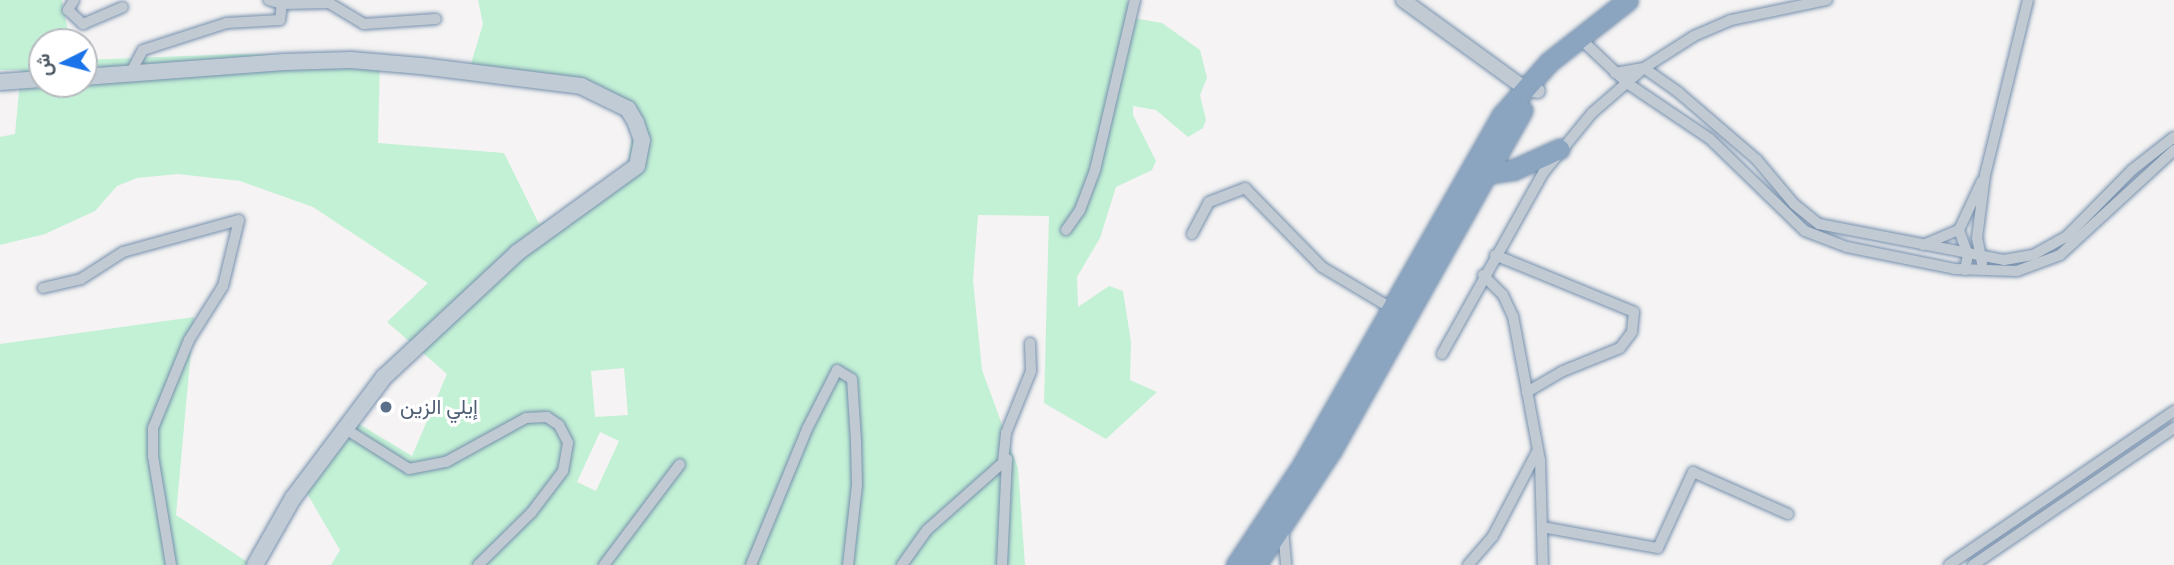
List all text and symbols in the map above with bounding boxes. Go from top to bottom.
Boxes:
north arrow [28,28,98,98]
text: ش [31,52,56,78]
place label: إيلي الزين [400,394,478,420]
marker: إيلي الزين [378,399,394,415]

